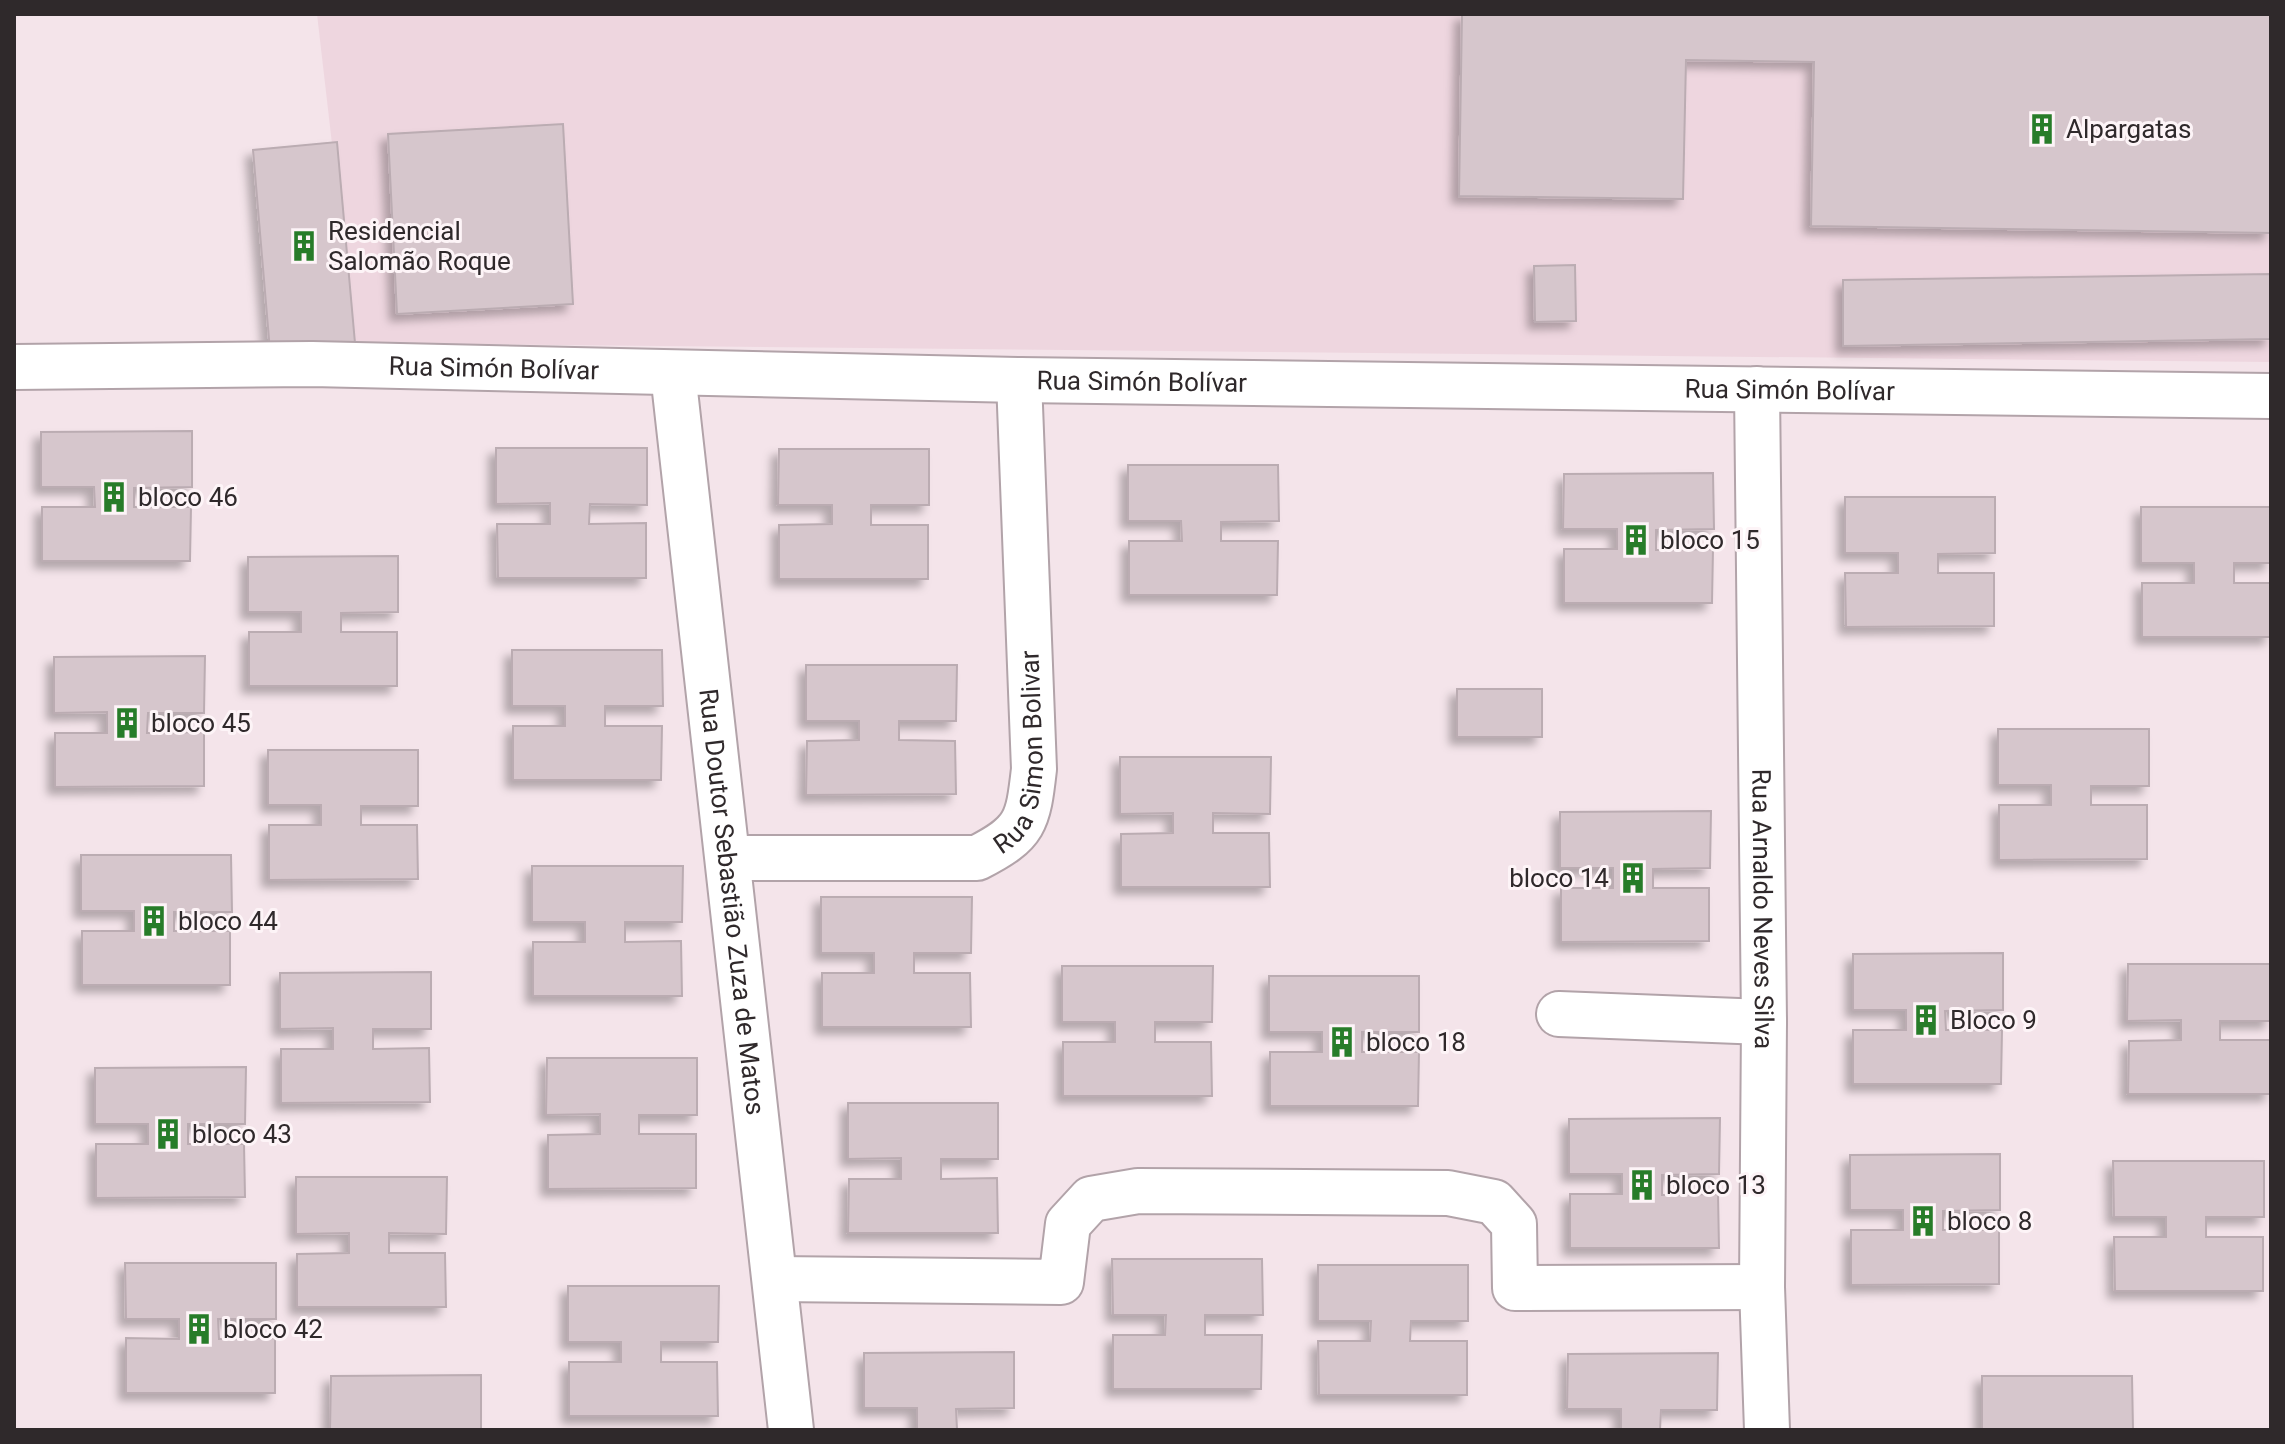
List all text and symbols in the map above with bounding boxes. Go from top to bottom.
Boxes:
building icon: Alpargatas [2025,112,2059,146]
place label: Alpargatas [2066,114,2191,144]
place label: Residencial Salomão Roque [328,216,511,276]
building icon: Residencial Salomão Roque [287,229,321,263]
street label: Rua Simón Bolívar [388,351,600,385]
street label: Rua Simón Bolívar [1036,365,1247,398]
street label: Rua Simón Bolívar [1684,374,1895,406]
building icon: bloco 46 [97,480,131,514]
place label: bloco 46 [138,482,238,512]
building icon: bloco 15 [1619,523,1653,557]
place label: bloco 15 [1660,525,1760,555]
street label: Rua Simon Bolivar [988,650,1049,860]
street label: Rua Doutor Sebastião Zuza de Matos [693,687,771,1116]
building icon: bloco 45 [110,706,144,740]
place label: bloco 45 [151,708,251,738]
street label: Rua Arnaldo Neves Silva [1746,769,1779,1049]
building icon: bloco 14 [1616,861,1650,895]
place label: bloco 14 [1509,863,1609,893]
building icon: bloco 44 [137,904,171,938]
place label: bloco 44 [178,906,278,936]
building icon: Bloco 9 [1909,1003,1943,1037]
place label: Bloco 9 [1950,1005,2037,1035]
building icon: bloco 18 [1325,1025,1359,1059]
place label: bloco 18 [1366,1027,1466,1057]
building icon: bloco 43 [151,1117,185,1151]
place label: bloco 43 [192,1119,292,1149]
building icon: bloco 13 [1625,1168,1659,1202]
place label: bloco 13 [1666,1170,1766,1200]
building icon: bloco 8 [1906,1204,1940,1238]
place label: bloco 8 [1947,1206,2032,1236]
building icon: bloco 42 [182,1312,216,1346]
place label: bloco 42 [223,1314,323,1344]

